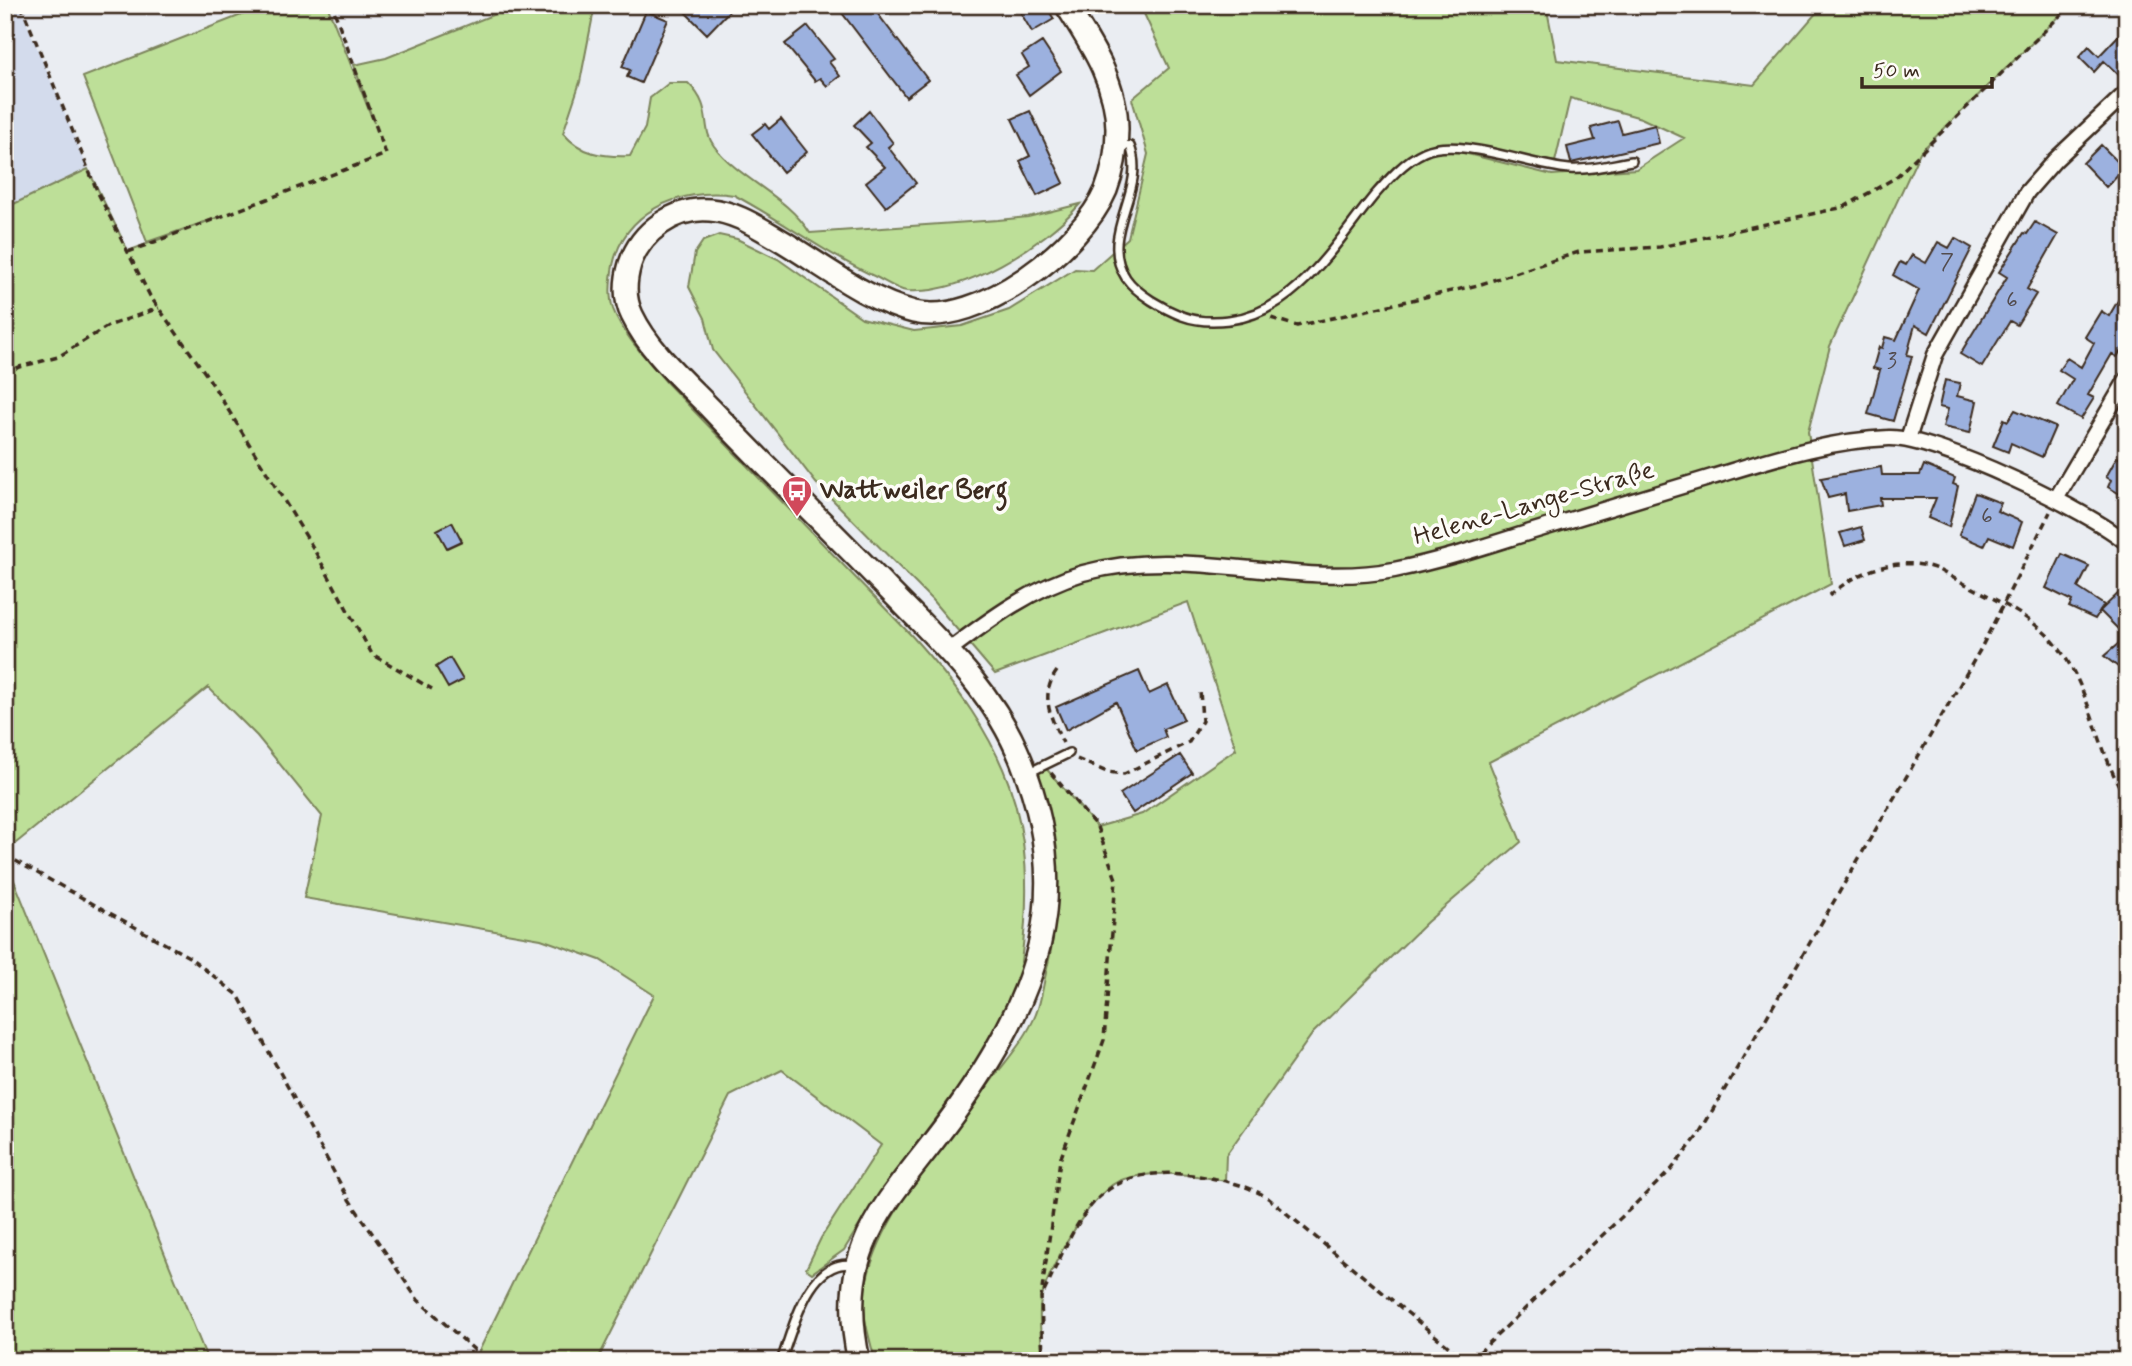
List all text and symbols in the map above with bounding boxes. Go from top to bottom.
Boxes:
scale bar [1862,46,1992,90]
text: 50 m [1873,57,1920,85]
house number: 7 [1940,248,1954,278]
house number: 6 [2006,286,2018,316]
house number: 3 [1887,347,1897,377]
street label: Helene-Lange-Straße [1410,453,1659,557]
bus stop icon: Wattweiler Berg [780,474,814,518]
place label: Wattweiler Berg [819,474,1008,511]
house number: 6 [1981,502,1993,532]

